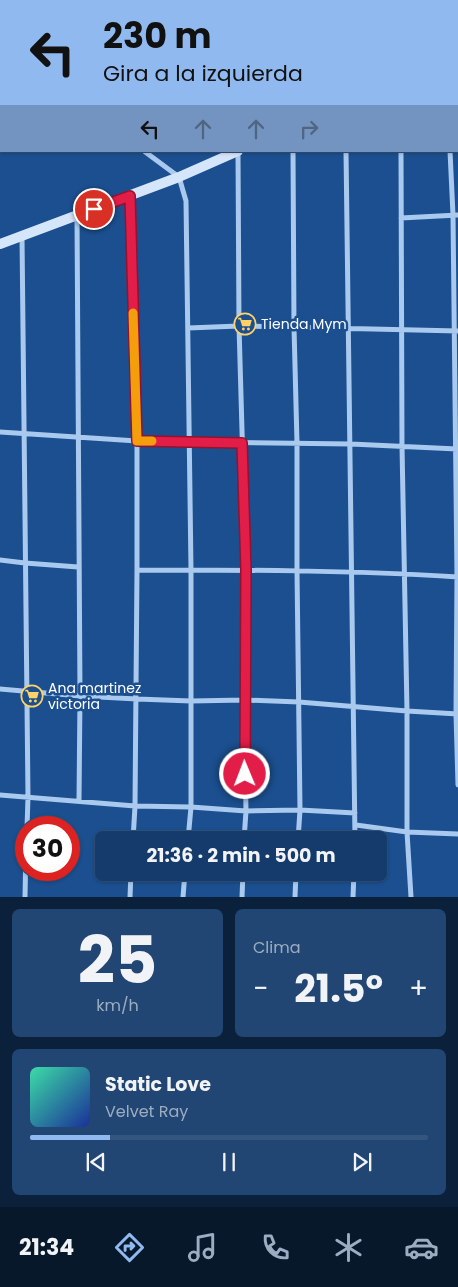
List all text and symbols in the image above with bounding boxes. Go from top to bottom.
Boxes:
text: 230 m [103,11,211,60]
icon: left [20,20,85,85]
text: Gira a la izquierda [103,58,303,89]
icon: left [136,115,164,143]
icon: ahead [189,115,217,143]
icon: ahead [242,115,270,143]
icon: right [295,115,323,143]
pin [73,188,115,230]
icon: arrive [80,195,108,223]
supermarket icon: Tienda Mym [233,312,257,336]
place label: Tienda Mym [261,314,347,334]
place label: Ana martinez victoria [48,678,141,714]
supermarket icon: Ana martinez victoria [20,684,44,708]
position arrow [218,747,270,799]
speed limit sign: 30 [15,816,80,881]
text: 21:36 · 2 min · 500 m [146,842,336,869]
text: 25 [78,915,157,1006]
text: Clima [253,936,301,959]
text: 21.5° [294,962,383,1015]
text: − [253,969,268,1008]
text: + [409,969,428,1008]
text: km/h [96,994,139,1017]
text: Static Love [105,1071,211,1098]
text: Velvet Ray [105,1100,188,1123]
icon: previous [82,1148,110,1176]
icon: pause [215,1148,243,1176]
icon: next [348,1148,376,1176]
icon: directions [112,1230,147,1265]
icon: music [185,1230,220,1265]
icon: phone [258,1230,293,1265]
icon: climate [331,1230,366,1265]
icon: car [404,1230,439,1265]
text: 21:34 [19,1232,74,1263]

